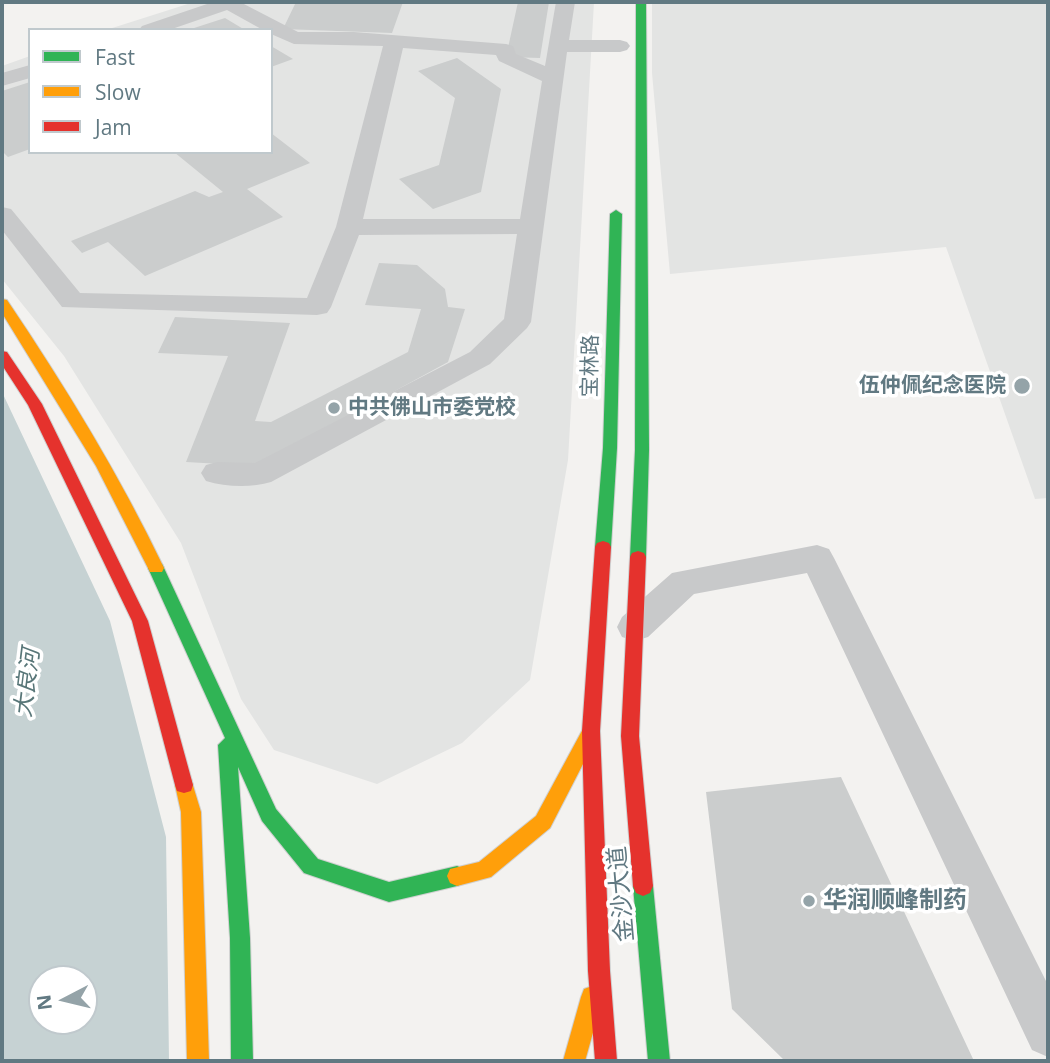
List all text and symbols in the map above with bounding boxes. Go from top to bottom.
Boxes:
legend [28,28,273,154]
text: Fast [95,43,135,71]
text: Slow [95,78,141,106]
text: Jam [95,113,132,141]
street label: 宝林路 [578,334,604,398]
place label: 伍仲佩纪念医院 [859,373,1006,399]
marker: 伍仲佩纪念医院 [1012,376,1032,396]
place label: 中共佛山市委党校 [348,395,516,421]
marker: 中共佛山市委党校 [326,400,342,416]
water label: 大良河 [10,647,46,719]
street label: 金沙大道 [603,845,641,943]
place label: 华润顺峰制药 [823,887,967,915]
marker: 华润顺峰制药 [801,893,817,909]
north arrow [28,965,98,1035]
text: N [30,993,58,1012]

